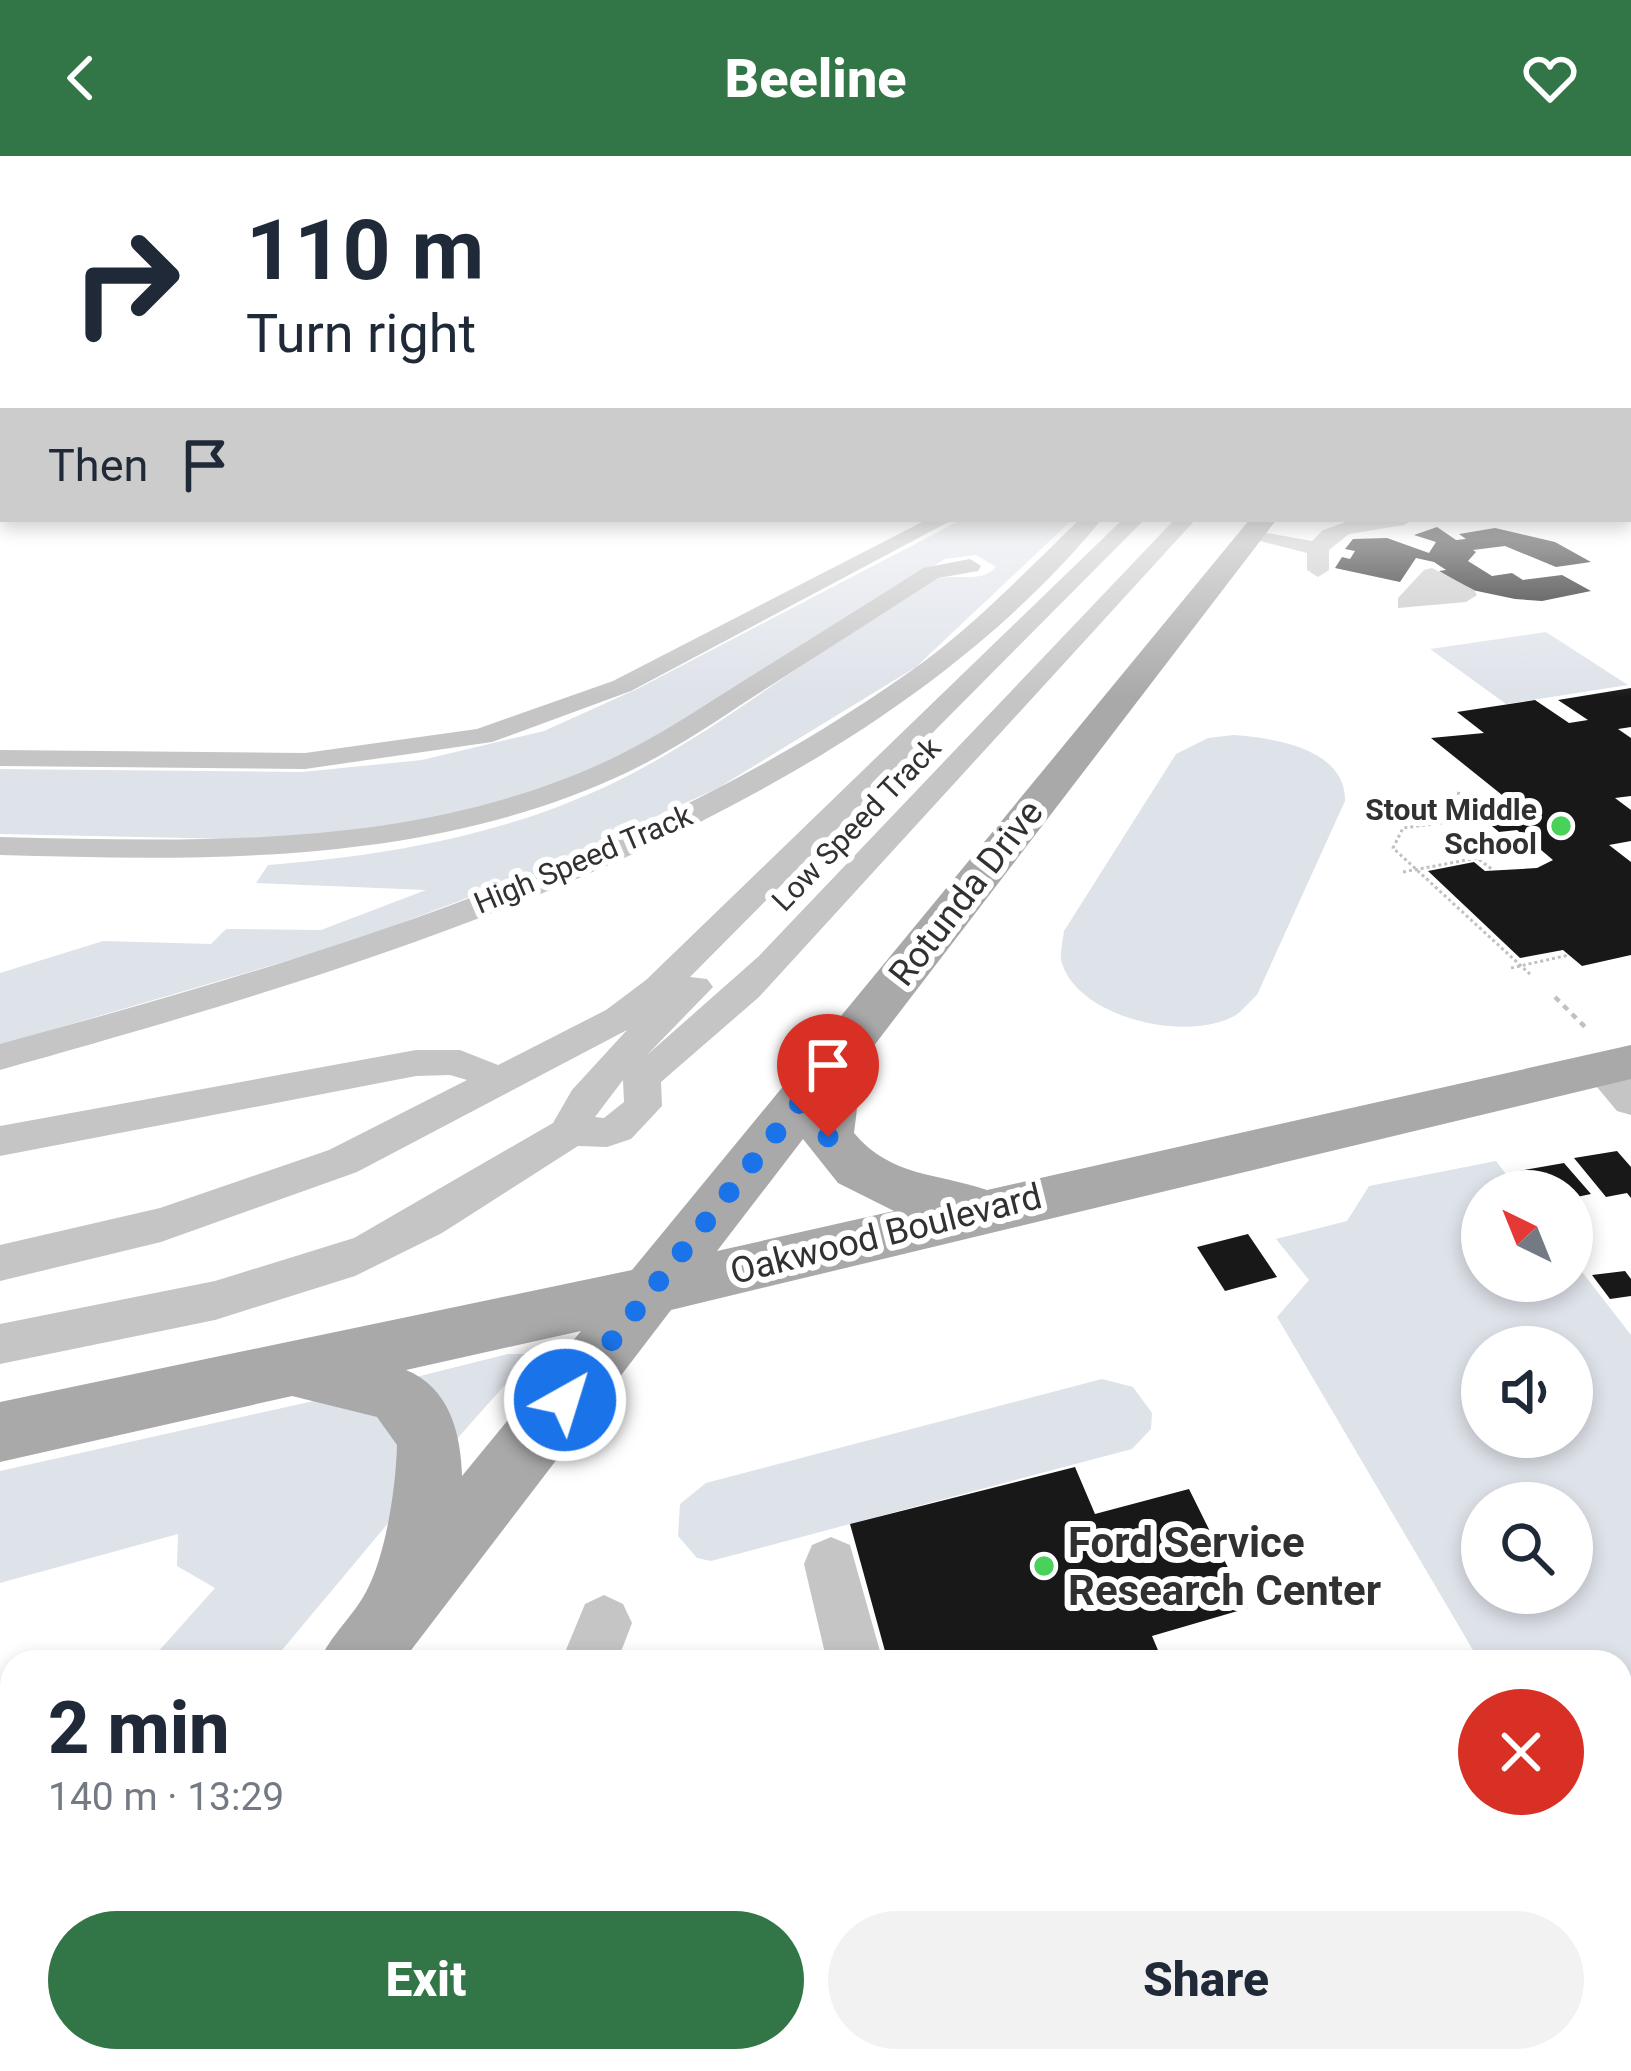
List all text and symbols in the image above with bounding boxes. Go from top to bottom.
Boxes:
icon: back [48,45,114,111]
icon: heart [1517,45,1583,111]
text: Beeline [724,47,907,110]
text: 110 m [246,201,484,300]
icon: right [48,204,204,360]
text: Turn right [246,302,476,365]
icon: arrive [172,432,238,498]
text: Then [48,439,148,492]
street label: Low Speed Track [765,730,948,918]
street label: Rotunda Drive [881,792,1051,994]
place label: Stout Middle School [1365,792,1537,861]
street label: High Speed Track [469,797,698,921]
marker: Stout Middle School [1548,813,1574,839]
pin [777,1014,879,1137]
icon: arrive [795,1032,861,1098]
north arrow [1461,1170,1593,1302]
map controls [1461,1170,1593,1614]
street label: Oakwood Boulevard [726,1175,1046,1293]
button: sound [1461,1326,1593,1458]
position arrow [502,1337,628,1463]
button: search [1461,1482,1593,1614]
place label: Ford Service Research Center [1068,1518,1381,1615]
marker: Ford Service Research Center [1031,1553,1057,1579]
text: 2 min [48,1686,230,1771]
button: close [1458,1689,1584,1815]
text: 140 m · 13:29 [48,1774,284,1820]
button: Exit [48,1911,804,2049]
button: Share [828,1911,1584,2049]

